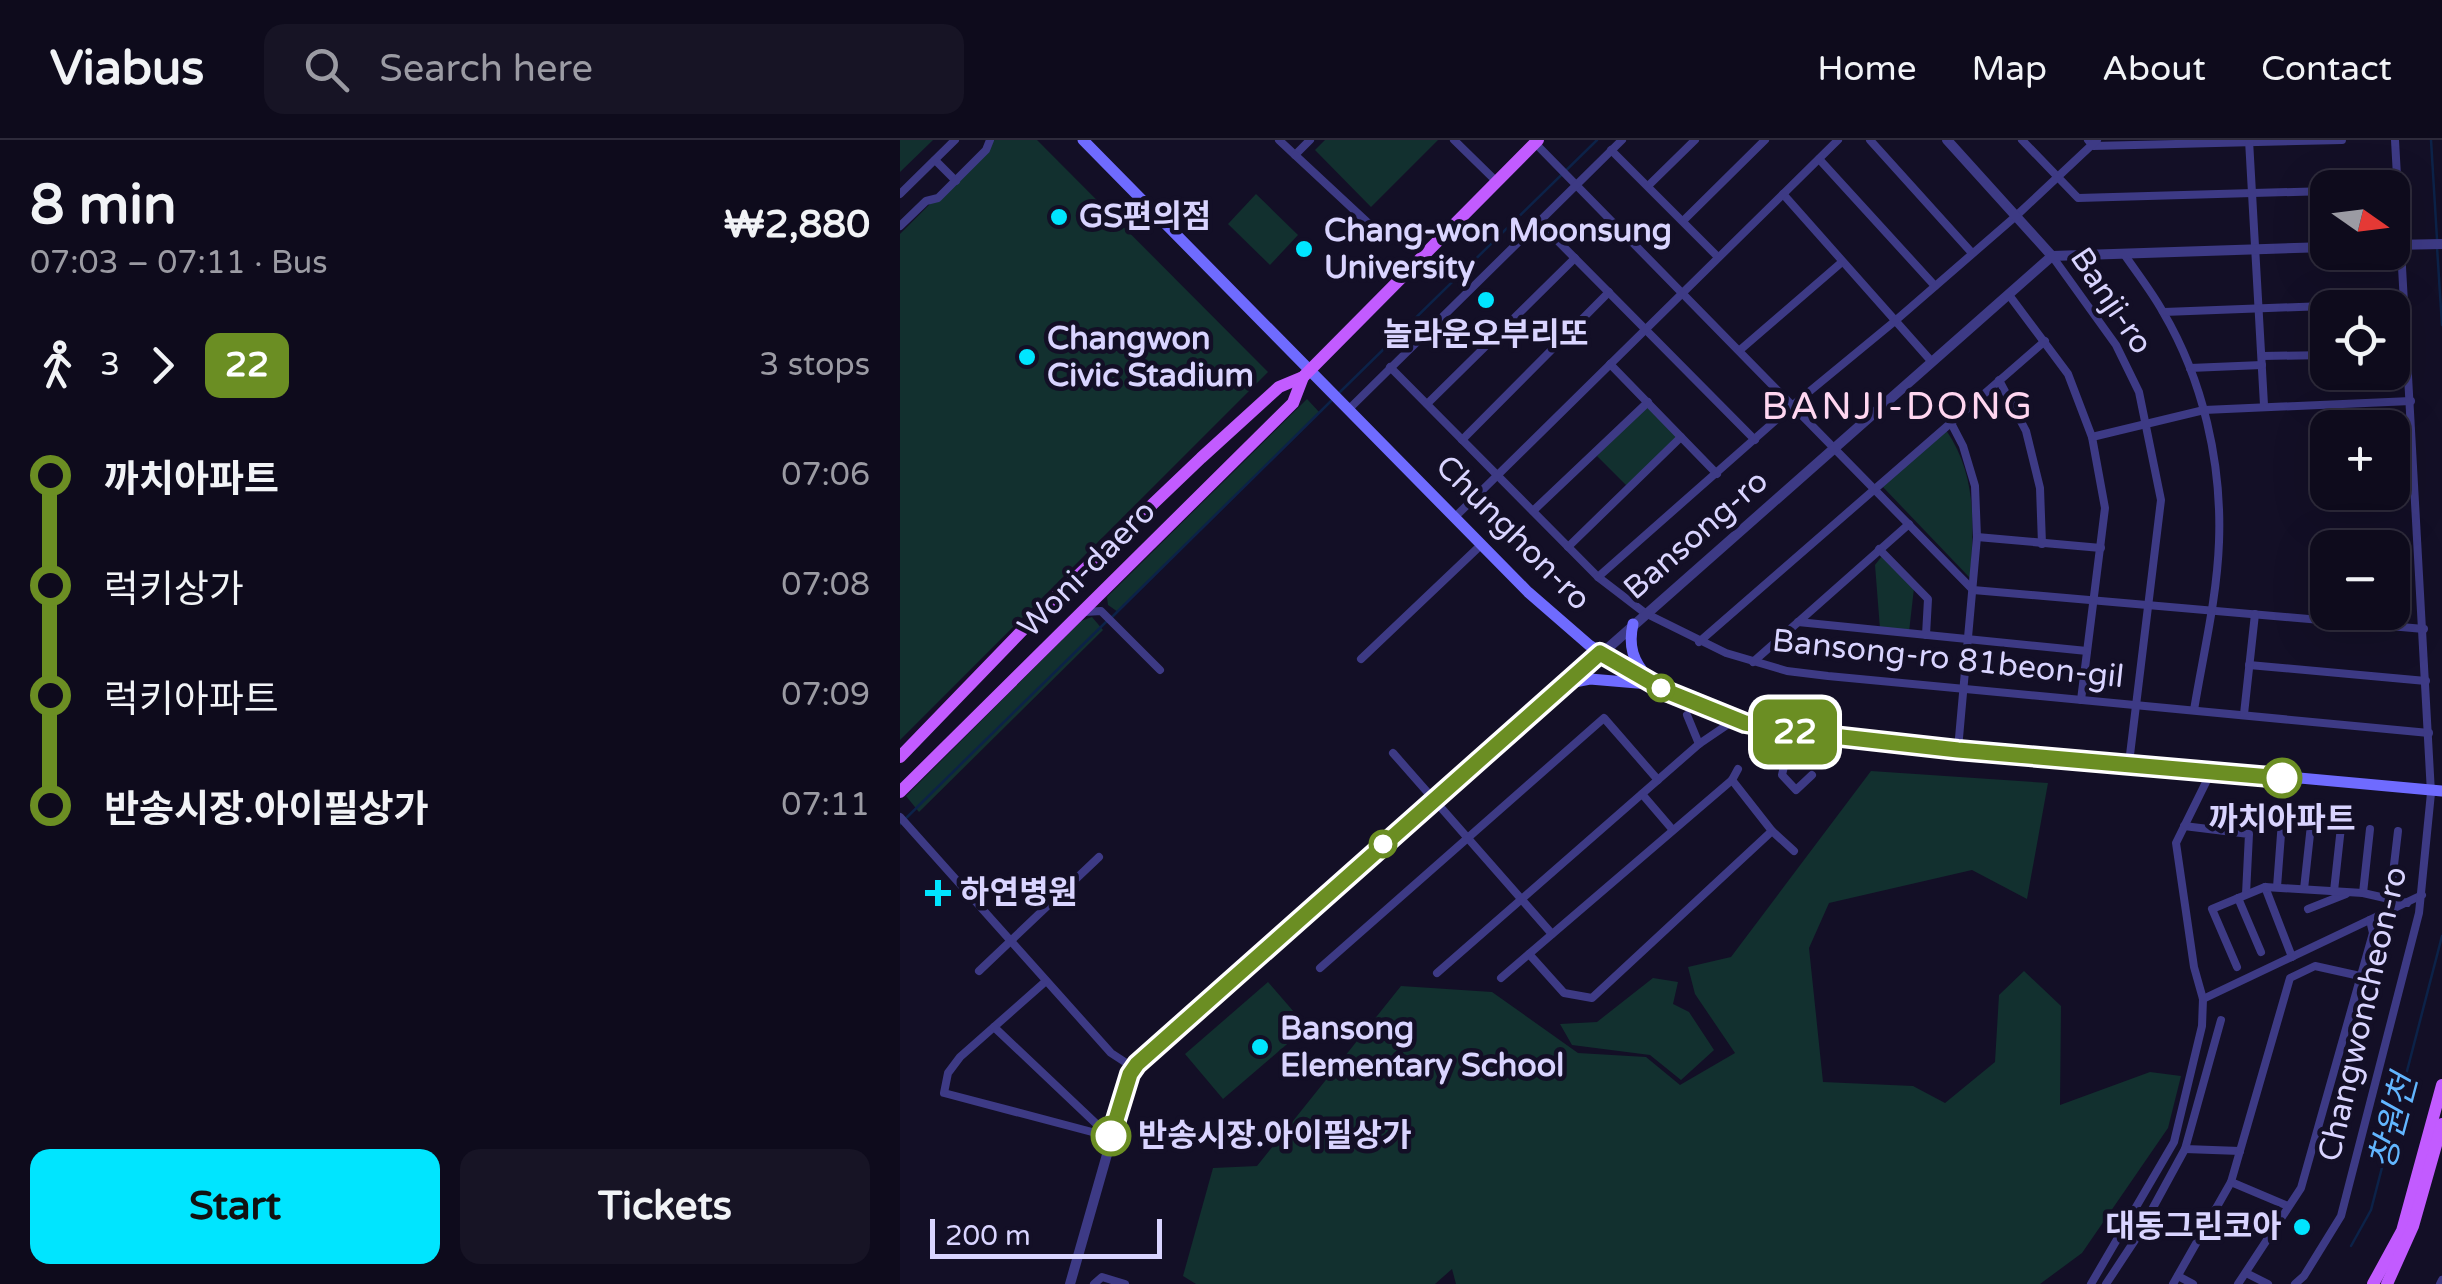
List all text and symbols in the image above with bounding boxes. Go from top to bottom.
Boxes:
search box [264,24,964,114]
text: Viabus [50,40,204,98]
icon: search [299,42,354,97]
text: Search here [379,46,593,92]
text: Home [1817,48,1916,90]
text: Map [1971,48,2047,90]
text: About [2102,48,2206,90]
text: Contact [2261,48,2392,90]
north arrow [2310,170,2410,270]
map controls [2310,170,2410,630]
text: 8 min [30,173,177,239]
place label: GS편의점 [1079,198,1211,236]
text: ₩2,880 [724,202,870,248]
marker: GS편의점 [1048,206,1070,228]
place label: Chang-won Moonsung University [1324,212,1672,287]
marker: Chang-won Moonsung University [1293,238,1315,260]
street label: Banji-ro [2062,241,2160,361]
text: 07:03 – 07:11 · Bus [30,244,328,282]
marker: 놀라운오부리또 [1475,289,1497,311]
button: locate [2310,290,2410,390]
place label: 놀라운오부리또 [1383,316,1589,354]
place label: Changwon Civic Stadium [1047,320,1254,395]
icon: walk [30,338,85,393]
icon: forward [135,338,190,393]
text: 22 [225,344,269,386]
text: 3 [100,346,120,384]
text: 3 stops [759,346,870,384]
marker: Changwon Civic Stadium [1016,346,1038,368]
district label: BANJI-DONG [1762,384,2034,430]
button: + [2310,410,2410,510]
street label: Chunghon-ro [1428,448,1598,618]
text: 07:06 [781,456,870,494]
text: 까치아파트 [104,457,279,503]
street label: Bansong-ro [1616,462,1776,608]
street label: Woni-daero [1010,492,1164,646]
button: − [2310,530,2410,630]
text: 07:08 [781,566,870,604]
text: 럭키상가 [104,567,244,613]
street label: Bansong-ro 81beon-gil [1770,622,2126,696]
unlabelled marker [1648,675,1674,701]
text: 07:09 [781,676,870,714]
text: 럭키아파트 [104,677,279,723]
line badge: 22 [1750,700,1840,764]
text: 22 [1773,711,1817,753]
marker: 까치아파트 [2263,759,2301,797]
text: 07:11 [781,786,870,824]
text: 반송시장.아이필상가 [104,787,429,833]
place label: 까치아파트 [2208,801,2356,839]
unlabelled marker [1370,831,1396,857]
street label: Changwoncheon-ro [2311,863,2415,1165]
place label: 하연병원 [960,874,1078,912]
marker: 하연병원 [925,880,951,906]
place label: Bansong Elementary School [1280,1010,1564,1085]
marker: Bansong Elementary School [1249,1036,1271,1058]
water label: 창원천 [2361,1066,2428,1174]
marker: 반송시장.아이필상가 [1092,1117,1130,1155]
place label: 반송시장.아이필상가 [1138,1117,1412,1155]
button: Start [30,1149,440,1264]
button: Tickets [460,1149,870,1264]
place label: 대동그린코아 [2105,1208,2282,1246]
scale bar [930,1214,1162,1258]
marker: 대동그린코아 [2291,1216,2313,1238]
text: 200 m [945,1219,1031,1253]

